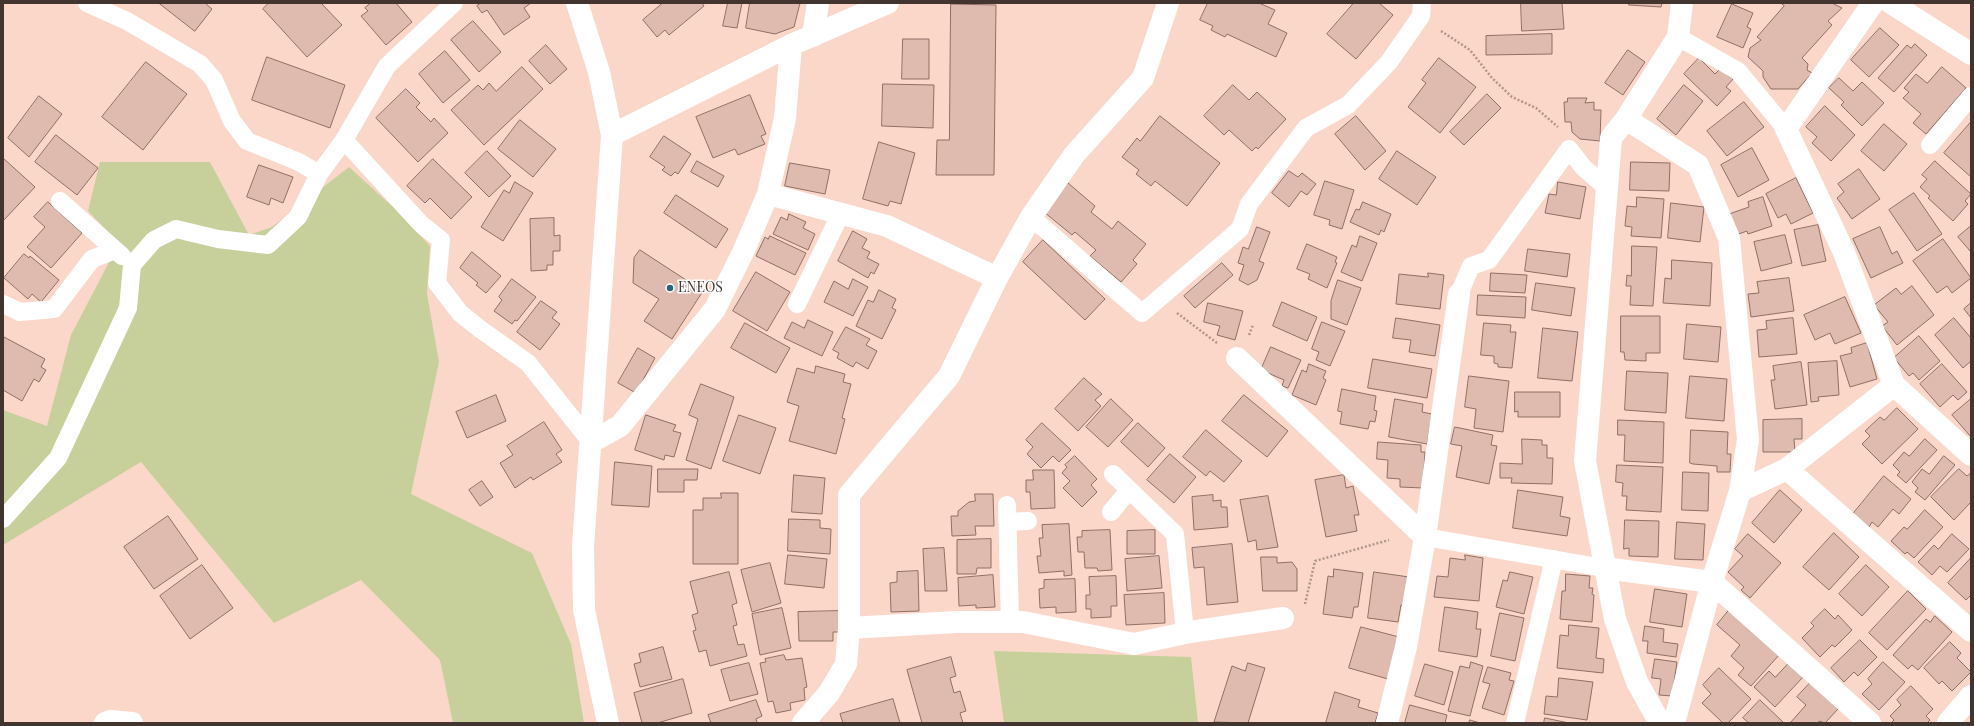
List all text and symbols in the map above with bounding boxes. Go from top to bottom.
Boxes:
place label: ENEOS [678,280,723,296]
marker: ENEOS [665,283,675,293]

